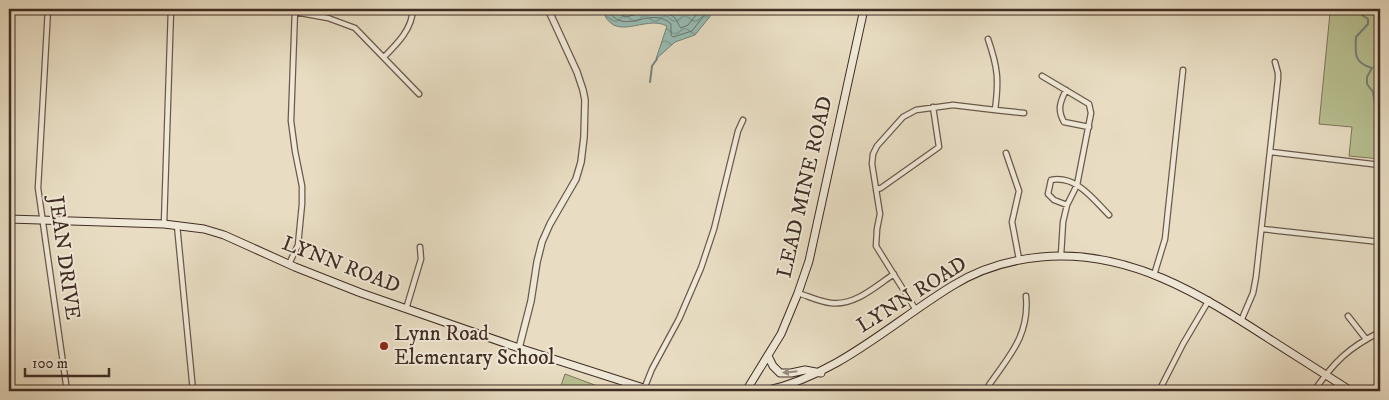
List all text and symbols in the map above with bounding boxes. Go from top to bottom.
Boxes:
street label: LEAD MINE ROAD [771,94,839,280]
street label: JEAN DRIVE [42,192,86,322]
street label: LYNN ROAD [278,231,404,299]
street label: LYNN ROAD [852,251,972,339]
place label: Lynn Road Elementary School [394,321,555,371]
marker: Lynn Road Elementary School [378,340,390,352]
scale bar [25,345,109,377]
text: 100 m [32,354,68,373]
one-way arrow [782,368,798,376]

